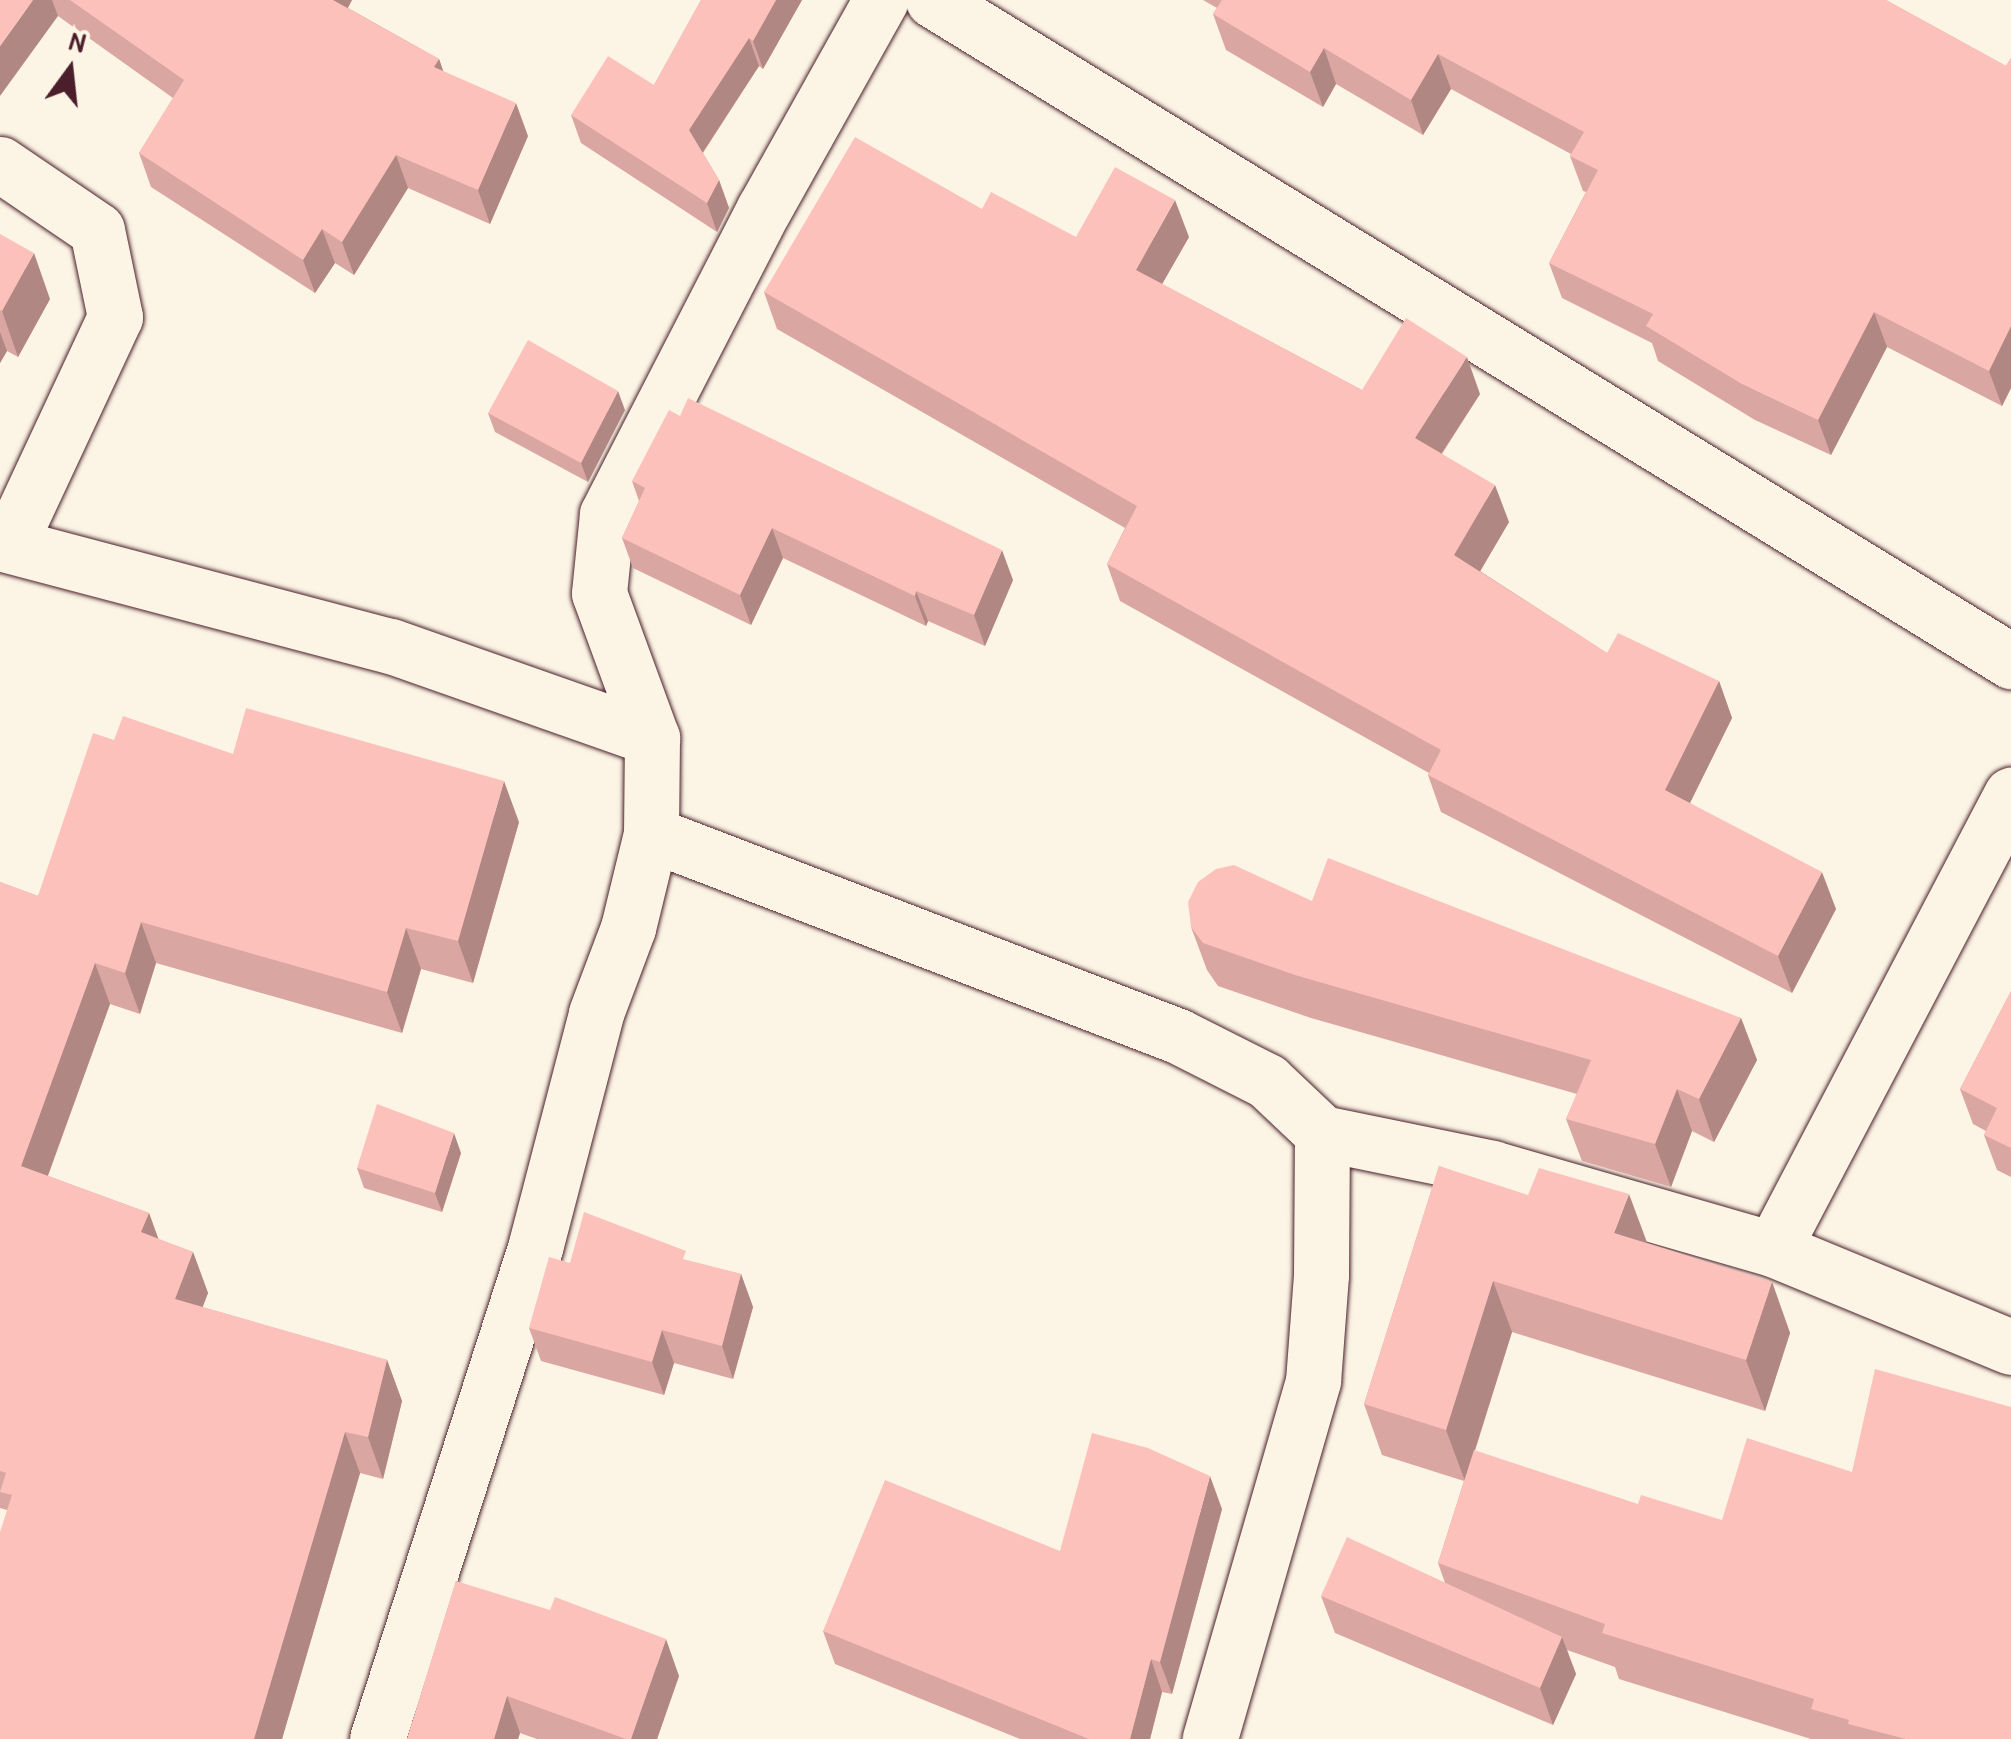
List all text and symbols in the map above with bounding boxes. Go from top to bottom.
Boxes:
north arrow [20,20,120,120]
text: N [66,21,90,61]

